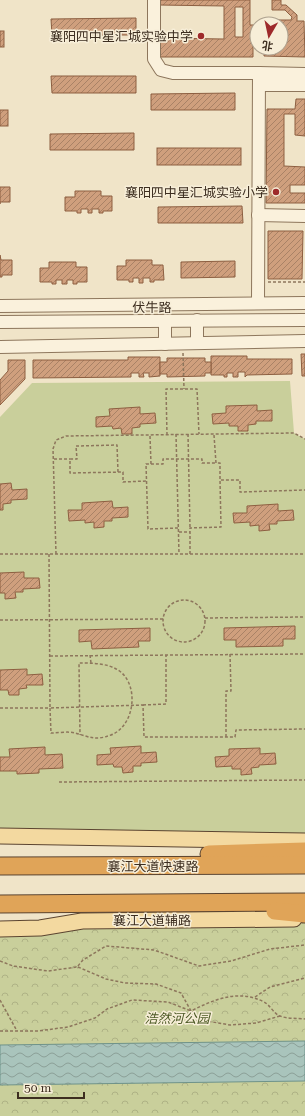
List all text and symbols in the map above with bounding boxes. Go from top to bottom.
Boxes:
north arrow [249,16,289,56]
place label: 襄阳四中星汇城实验中学 [50,29,193,44]
marker: 襄阳四中星汇城实验中学 [196,31,206,41]
text: 北 [261,38,274,53]
place label: 襄阳四中星汇城实验小学 [125,185,268,200]
marker: 襄阳四中星汇城实验小学 [271,187,281,197]
street label: 伏牛路 [132,300,172,315]
street label: 襄江大道快速路 [107,859,199,874]
street label: 襄江大道辅路 [113,913,191,928]
park label: 浩然河公园 [144,1011,211,1026]
scale bar [18,1074,84,1100]
text: 50 m [24,1081,51,1095]

